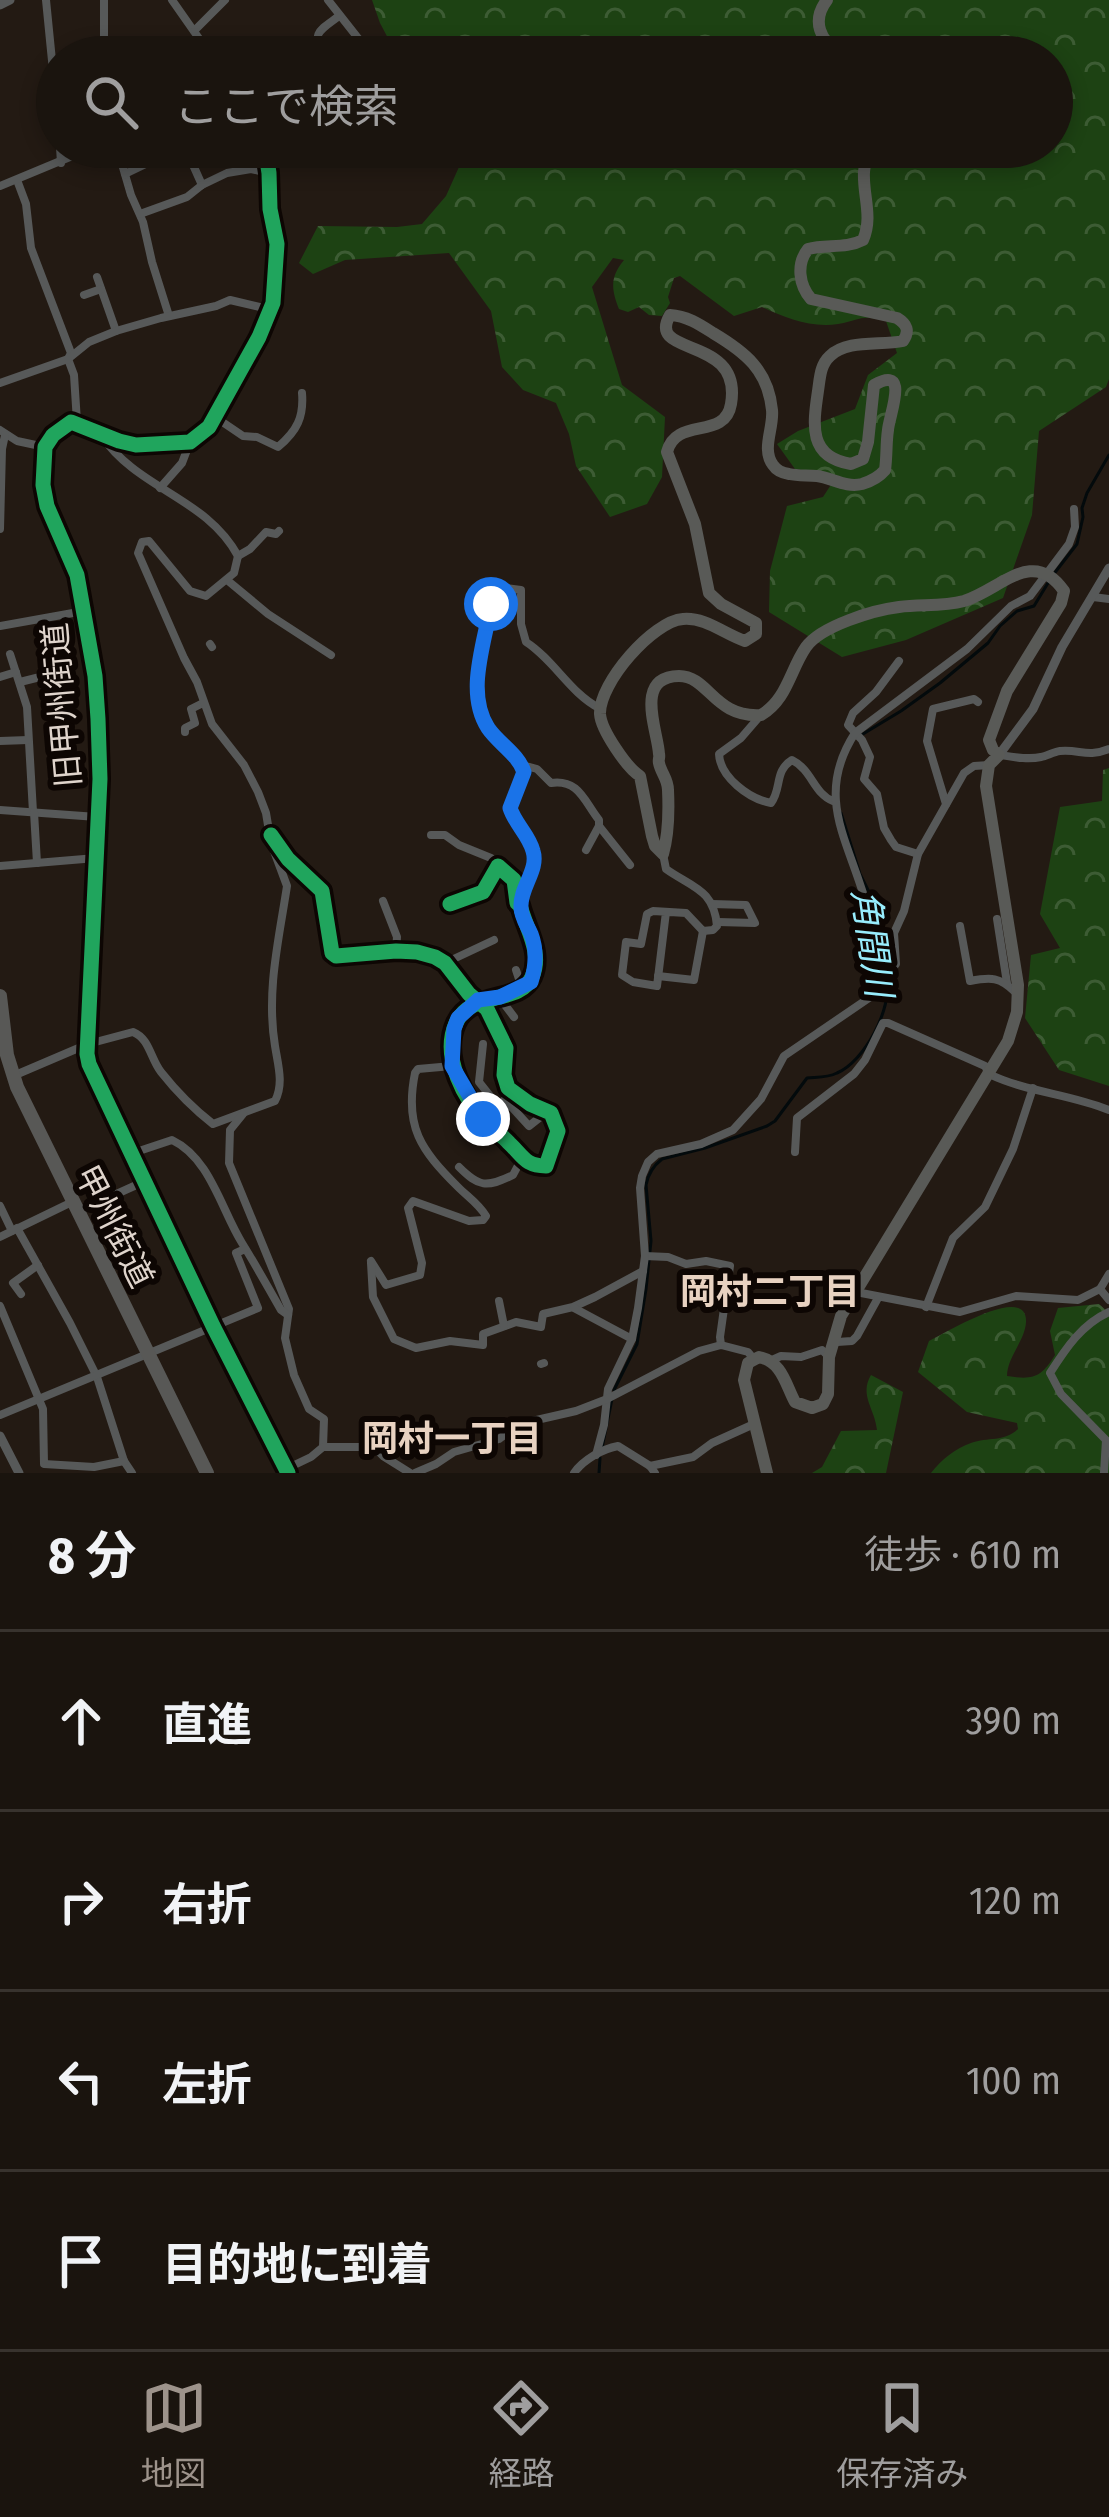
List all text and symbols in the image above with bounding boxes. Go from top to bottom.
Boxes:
search box [36,36,1073,168]
icon: search [78,69,144,135]
text: ここで検索 [174,80,399,134]
route start [464,577,518,631]
street label: 旧甲州街道 [35,621,89,789]
water label: 角間川 [843,887,902,1004]
route end [456,1092,510,1146]
street label: 甲州街道 [66,1159,162,1294]
district label: 岡村二丁目 [680,1270,860,1314]
district label: 岡村一丁目 [362,1417,542,1461]
text: 8 分 [48,1525,137,1587]
text: 徒歩 · 610 m [864,1532,1061,1578]
icon: ahead [48,1688,114,1754]
text: 直進 [162,1698,252,1752]
text: 390 m [965,1698,1061,1744]
icon: right [48,1868,114,1934]
text: 右折 [162,1878,252,1932]
text: 120 m [969,1878,1061,1924]
icon: left [48,2048,114,2114]
text: 左折 [162,2058,252,2112]
text: 100 m [966,2058,1061,2104]
icon: arrive [48,2228,114,2294]
text: 目的地に到着 [162,2238,432,2292]
tab: 地図 [141,2375,207,2495]
tab: 経路 [488,2375,554,2495]
tab: 保存済み [836,2375,968,2495]

